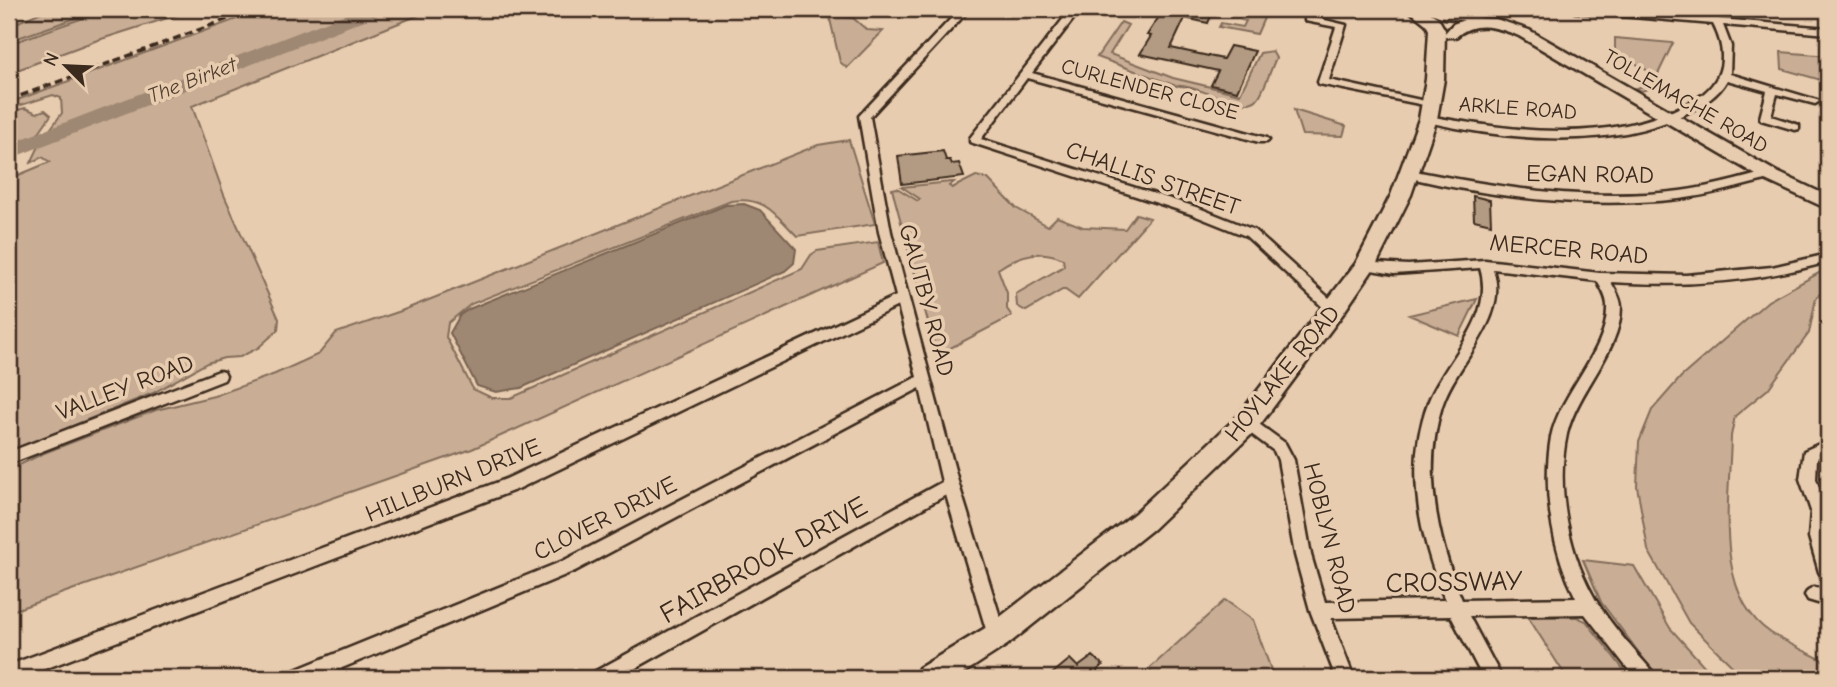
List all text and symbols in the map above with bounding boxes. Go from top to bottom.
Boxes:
north arrow [32,32,102,102]
street label: TOLLEMACHE ROAD [1600,44,1772,158]
text: N [39,49,64,70]
water label: The Birket [144,52,241,108]
street label: CURLENDER CLOSE [1059,54,1241,124]
street label: ARKLE ROAD [1458,92,1578,124]
street label: CHALLIS STREET [1062,135,1244,221]
street label: EGAN ROAD [1526,159,1654,189]
street label: GAUTBY ROAD [893,221,961,379]
street label: MERCER ROAD [1488,228,1650,270]
street label: HOYLAKE ROAD [1219,299,1345,447]
street label: VALLEY ROAD [52,348,198,426]
street label: HILLBURN DRIVE [361,432,545,528]
street label: HOBLYN ROAD [1298,460,1362,616]
street label: CLOVER DRIVE [529,470,681,566]
street label: FAIRBROOK DRIVE [654,490,873,630]
street label: CROSSWAY [1385,565,1523,599]

